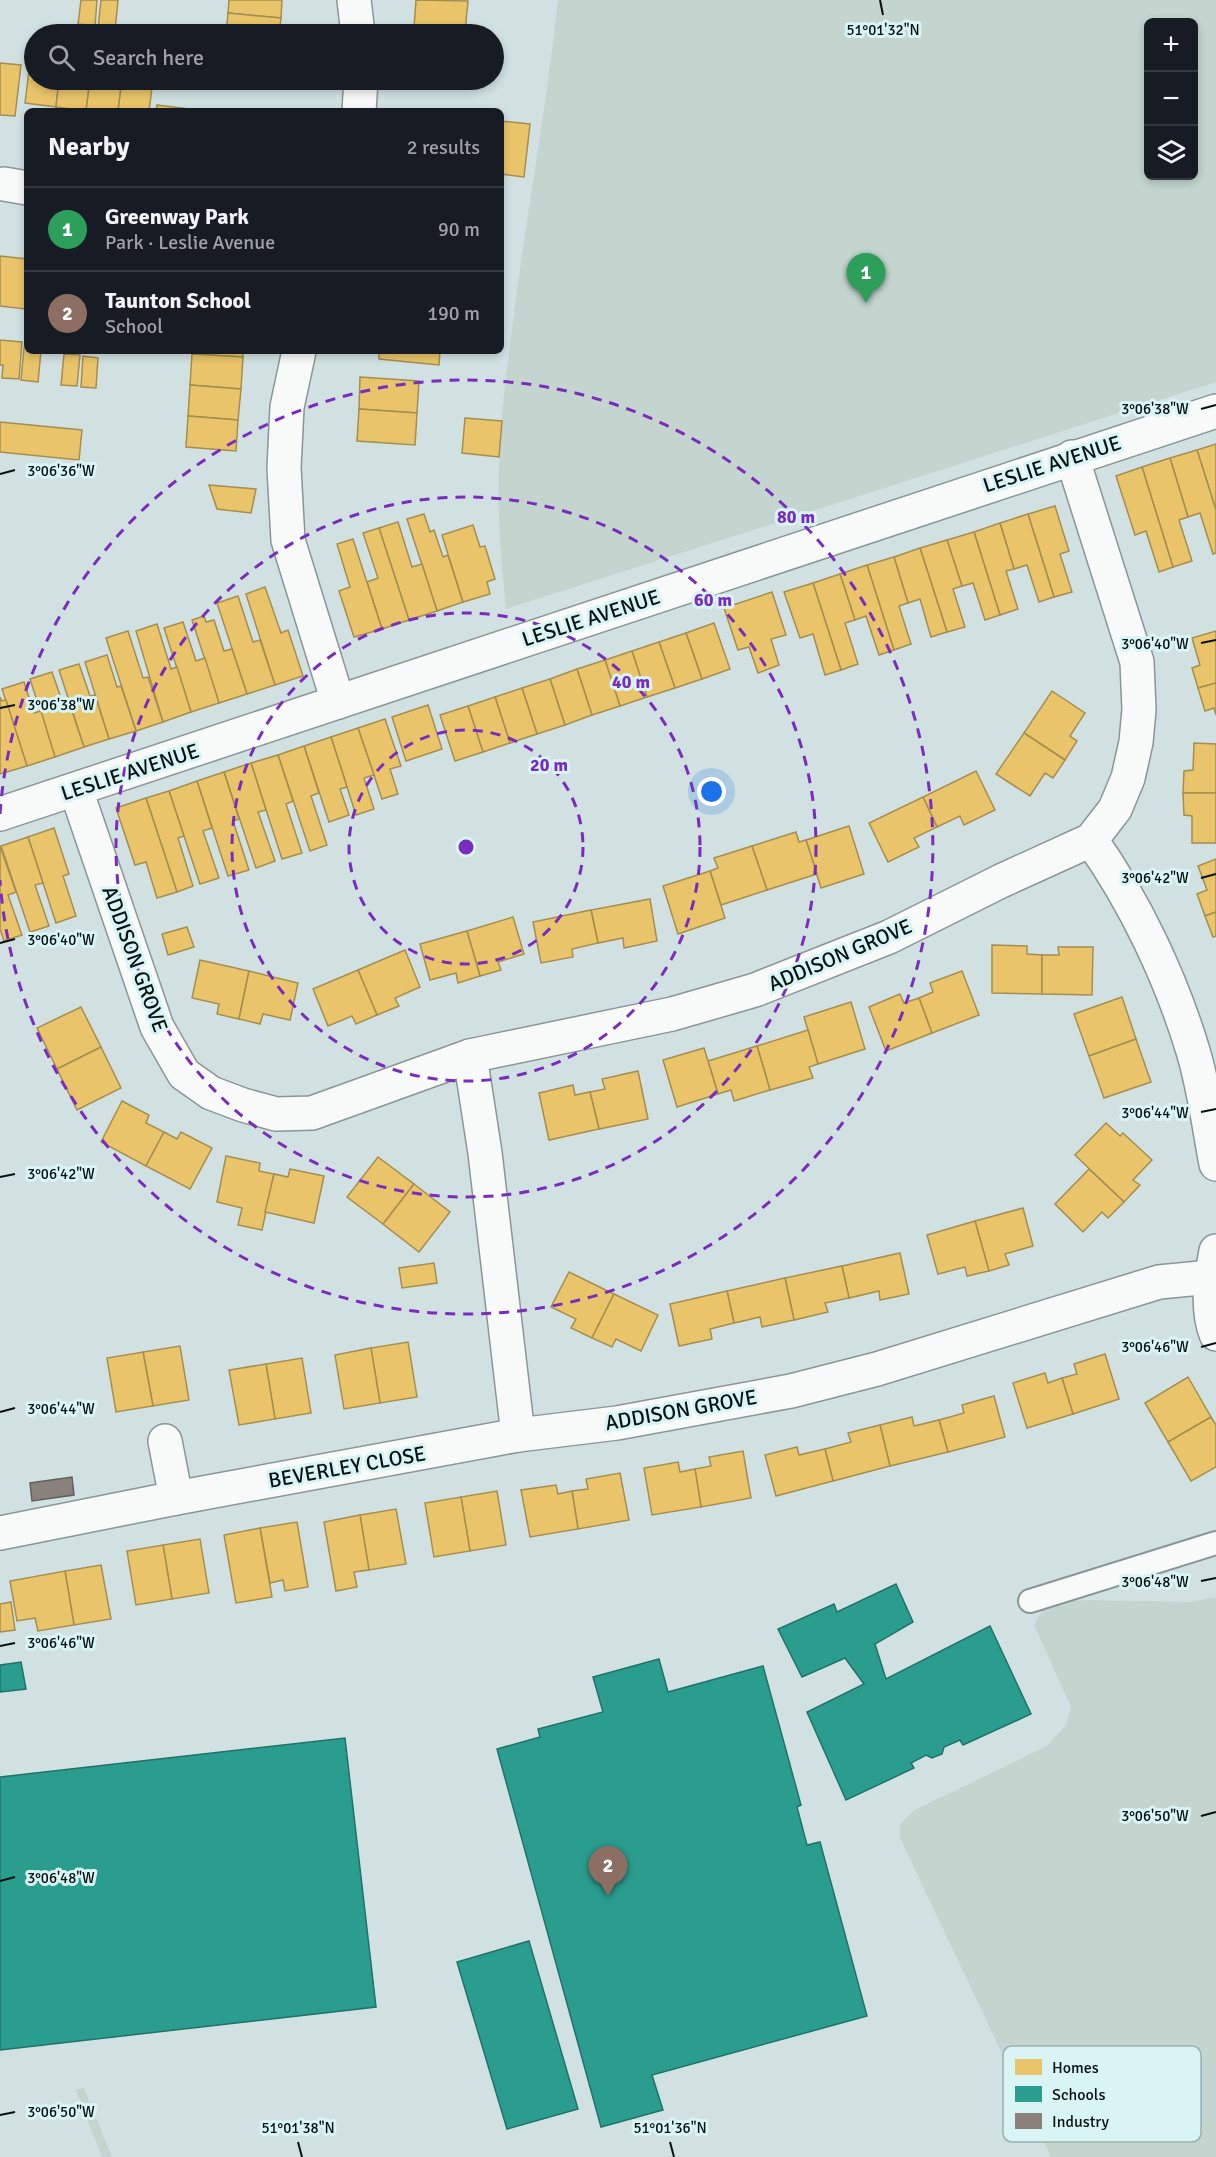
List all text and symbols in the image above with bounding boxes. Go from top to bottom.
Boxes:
map controls [1144,18,1198,180]
button: + [1144,18,1198,72]
text: 51°01'32"N [846,21,920,39]
search box [24,24,504,90]
icon: search [45,41,78,74]
text: Search here [93,44,204,71]
button: − [1144,72,1198,126]
button: layers [1144,126,1198,180]
text: Nearby [48,131,129,163]
text: 2 results [407,135,480,160]
text: Greenway Park [105,203,249,230]
text: 1 [62,217,73,242]
text: 90 m [438,217,480,242]
text: Park · Leslie Avenue [105,230,275,255]
pin: 1 [846,254,886,303]
text: Taunton School [105,287,251,314]
text: 2 [62,301,73,326]
text: 190 m [427,301,480,326]
text: School [105,314,163,339]
text: 3°06'38"W [1121,400,1189,418]
street label: LESLIE AVENUE [980,429,1124,499]
text: 3°06'36"W [27,462,95,480]
text: 80 m [777,506,815,528]
street label: LESLIE AVENUE [519,583,663,653]
text: 60 m [694,589,732,611]
text: 3°06'40"W [1121,635,1189,653]
text: 40 m [612,671,650,693]
text: 3°06'38"W [27,696,95,714]
street label: LESLIE AVENUE [58,737,202,807]
text: 20 m [530,754,568,776]
your location [697,777,726,806]
centre of rings [456,837,476,857]
text: 3°06'42"W [1121,869,1189,887]
street label: ADDISON GROVE [96,882,174,1036]
street label: ADDISON GROVE [764,913,916,997]
text: 3°06'40"W [27,931,95,949]
text: 3°06'44"W [1121,1104,1189,1122]
text: 3°06'42"W [27,1165,95,1183]
text: 3°06'46"W [1121,1338,1189,1356]
street label: ADDISON GROVE [603,1384,759,1436]
text: 3°06'44"W [27,1400,95,1418]
street label: BEVERLEY CLOSE [266,1440,428,1494]
text: 3°06'48"W [1121,1573,1189,1591]
text: 3°06'46"W [27,1634,95,1652]
text: 3°06'50"W [1121,1807,1189,1825]
pin: 2 [588,1846,628,1896]
text: 3°06'48"W [27,1869,95,1887]
legend [1003,2046,1201,2142]
text: Homes [1052,2058,1099,2078]
text: Schools [1052,2085,1105,2105]
text: 3°06'50"W [27,2103,95,2121]
text: Industry [1052,2112,1110,2132]
text: 51°01'38"N [261,2119,335,2137]
text: 51°01'36"N [633,2119,707,2137]

